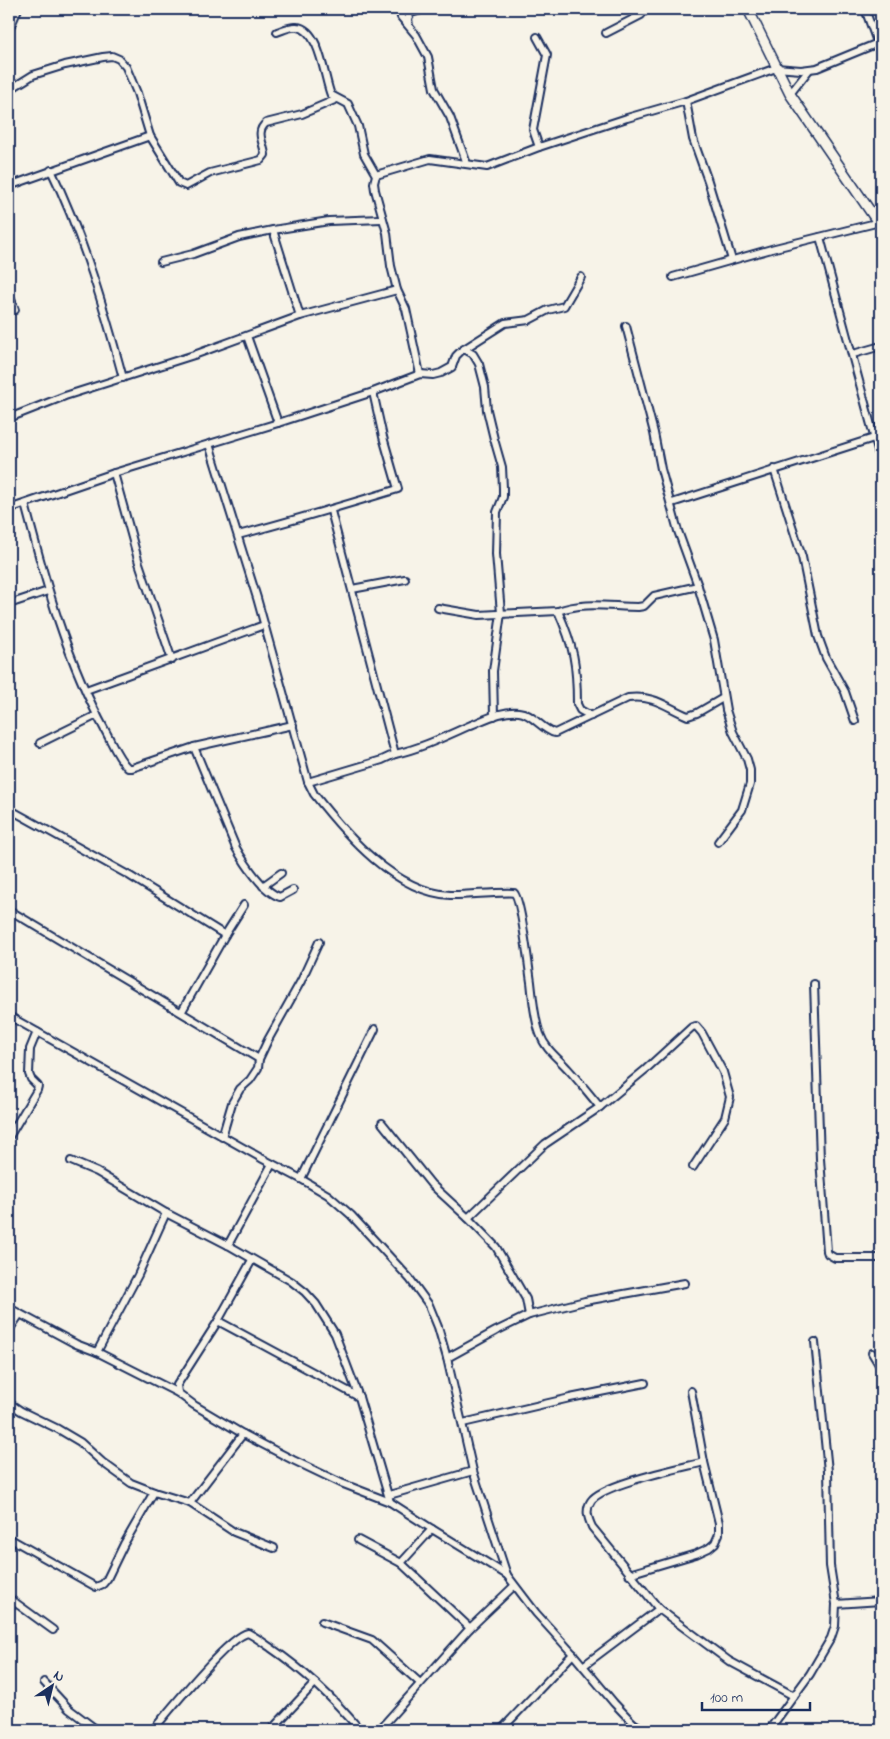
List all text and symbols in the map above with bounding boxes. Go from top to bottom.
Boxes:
north arrow [28,1662,78,1712]
text: N [49,1665,68,1688]
scale bar [702,1679,810,1711]
text: 100 m [710,1687,743,1709]

